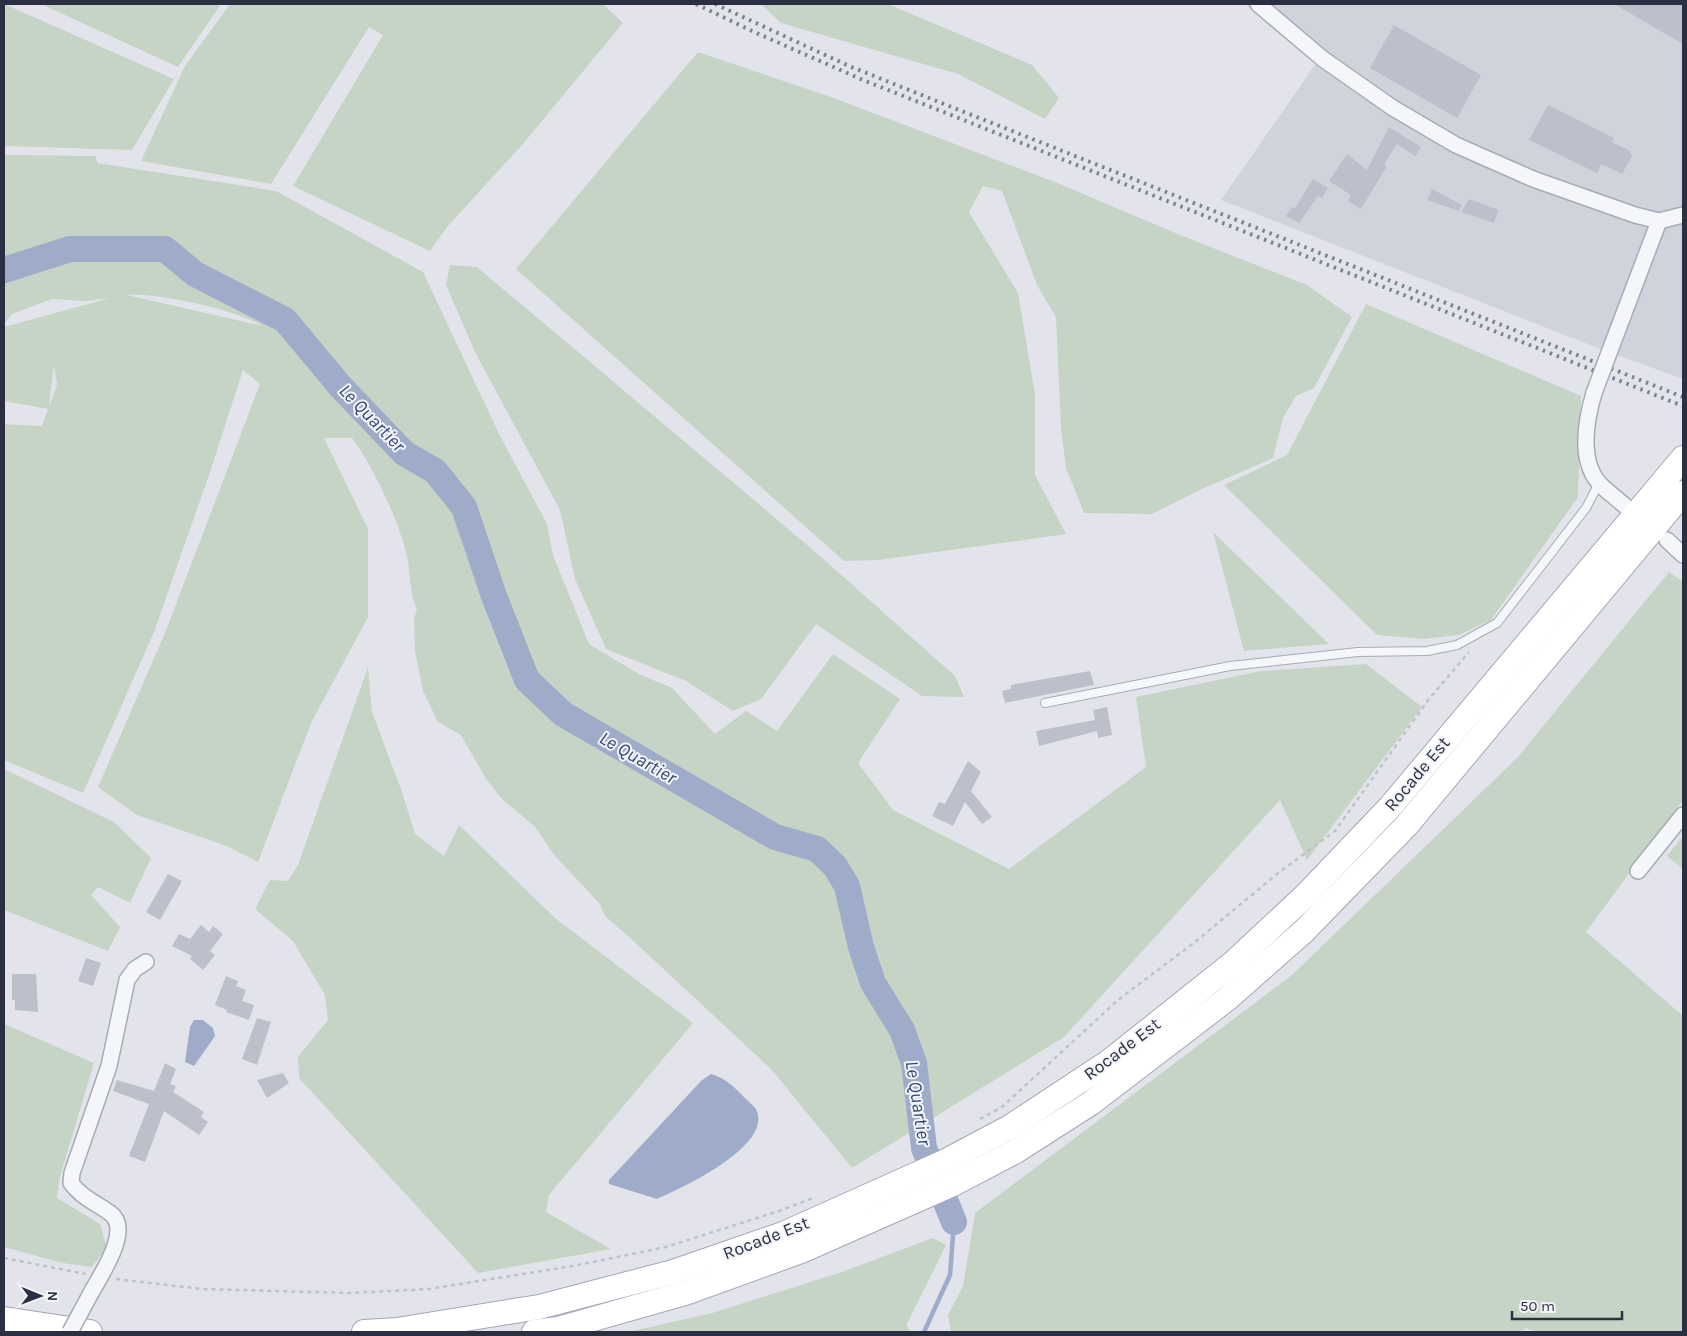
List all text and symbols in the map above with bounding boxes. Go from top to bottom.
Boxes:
water label: Le Quartier [334,380,411,457]
water label: Le Quartier [596,727,682,790]
street label: Rocade Est [1379,732,1455,816]
street label: Rocade Est [1079,1013,1165,1085]
water label: Le Quartier [900,1059,936,1148]
street label: Rocade Est [720,1211,812,1265]
north arrow [15,1271,65,1321]
scale bar [1512,1288,1622,1320]
text: N [44,1291,61,1301]
text: 50 m [1520,1297,1555,1315]

